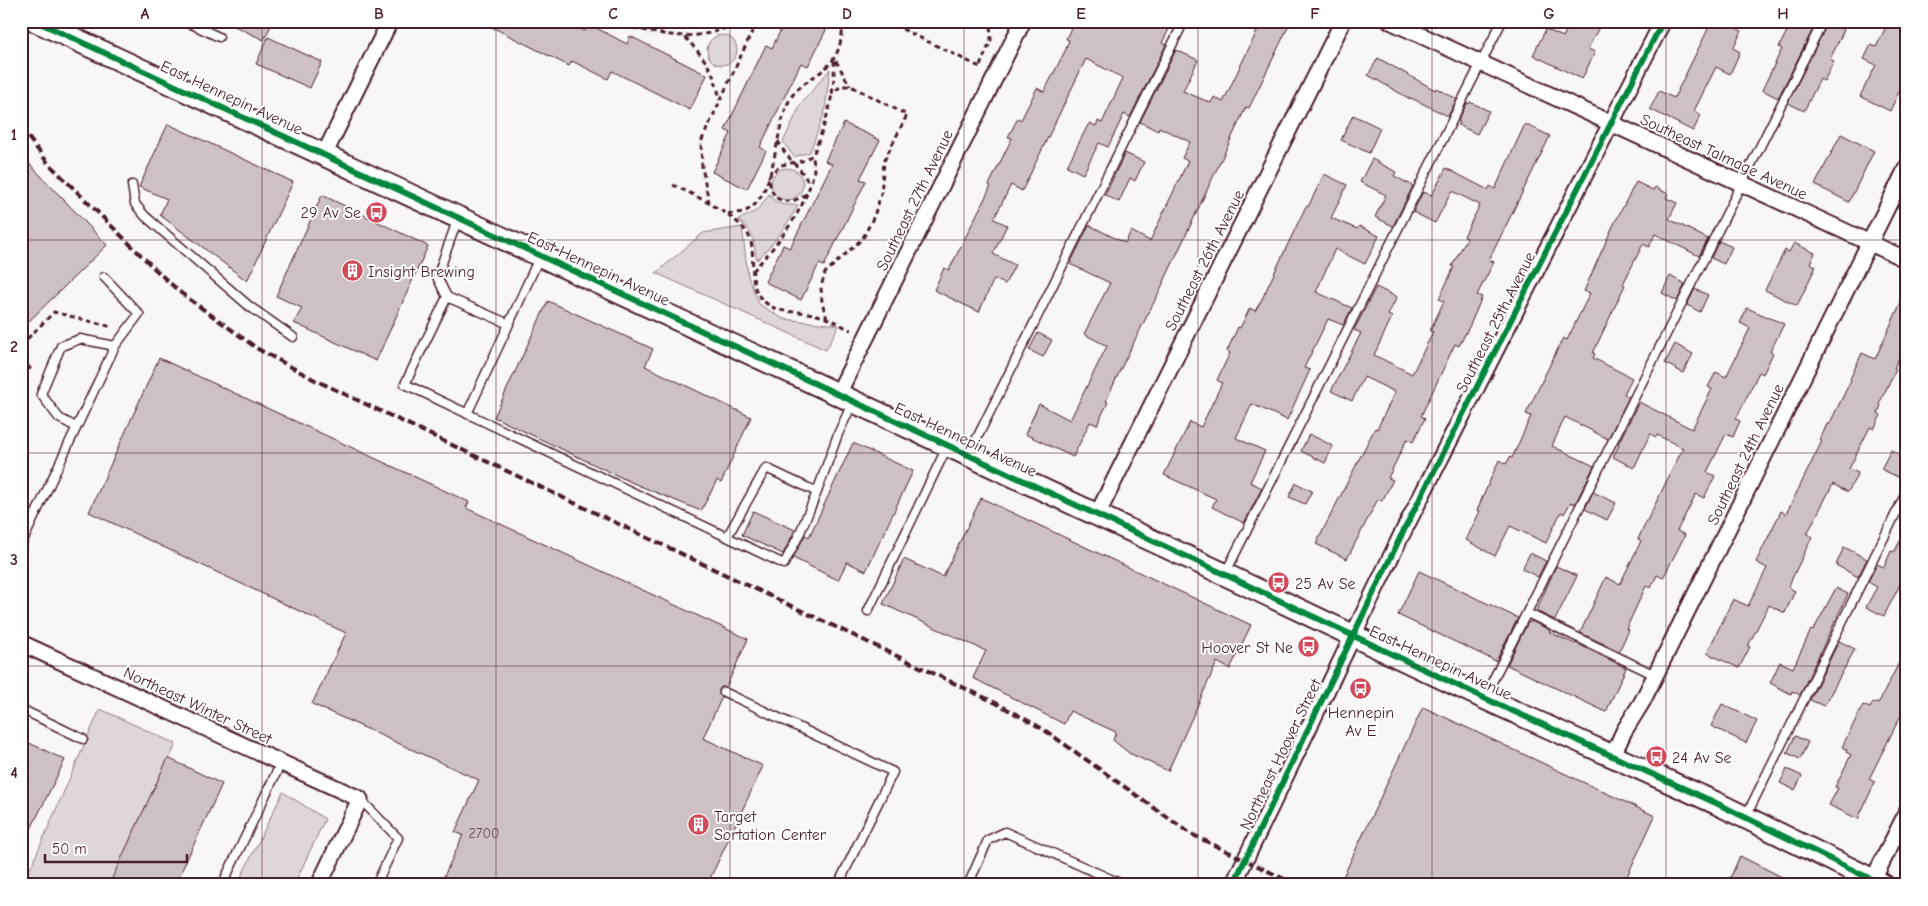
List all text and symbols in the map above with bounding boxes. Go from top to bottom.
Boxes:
text: A [141,5,150,23]
text: B [374,5,384,23]
text: C [608,5,618,23]
text: D [842,5,852,23]
text: E [1076,5,1086,23]
text: F [1310,5,1320,23]
text: G [1543,5,1555,23]
text: H [1777,5,1789,23]
street label: East Hennepin Avenue [158,57,306,139]
street label: Southeast Talmage Avenue [1637,110,1810,204]
text: 1 [11,126,17,144]
street label: Southeast 27th Avenue [873,127,957,274]
street label: Southeast 26th Avenue [1162,187,1248,334]
bus stop icon: 29 Av Se [365,200,389,224]
place label: 29 Av Se [301,204,361,222]
street label: East Hennepin Avenue [525,228,673,310]
street label: Southeast 25th Avenue [1453,249,1539,396]
building icon: Insight Brewing [340,259,364,283]
place label: Insight Brewing [368,263,475,281]
text: 2 [10,338,18,356]
street label: Southeast 24th Avenue [1704,381,1788,528]
street label: East Hennepin Avenue [892,399,1040,481]
text: 3 [10,551,18,569]
bus stop icon: 25 Av Se [1267,571,1291,595]
place label: 25 Av Se [1295,575,1356,593]
street label: East Hennepin Avenue [1367,622,1515,704]
bus stop icon: Hoover St Ne [1297,635,1321,659]
place label: Hoover St Ne [1201,639,1293,657]
street label: Northeast Winter Street [121,664,275,748]
street label: Northeast Hoover Street [1236,676,1326,833]
bus stop icon: Hennepin Av E [1349,676,1373,700]
place label: Hennepin Av E [1328,704,1394,740]
bus stop icon: 24 Av Se [1644,745,1668,769]
place label: 24 Av Se [1672,749,1732,767]
text: 4 [10,764,18,782]
place label: Target Sortation Center [714,808,827,844]
building icon: Target Sortation Center [686,813,710,837]
house number: 2700 [469,825,499,842]
scale bar [45,831,188,863]
text: 50 m [52,840,87,858]

